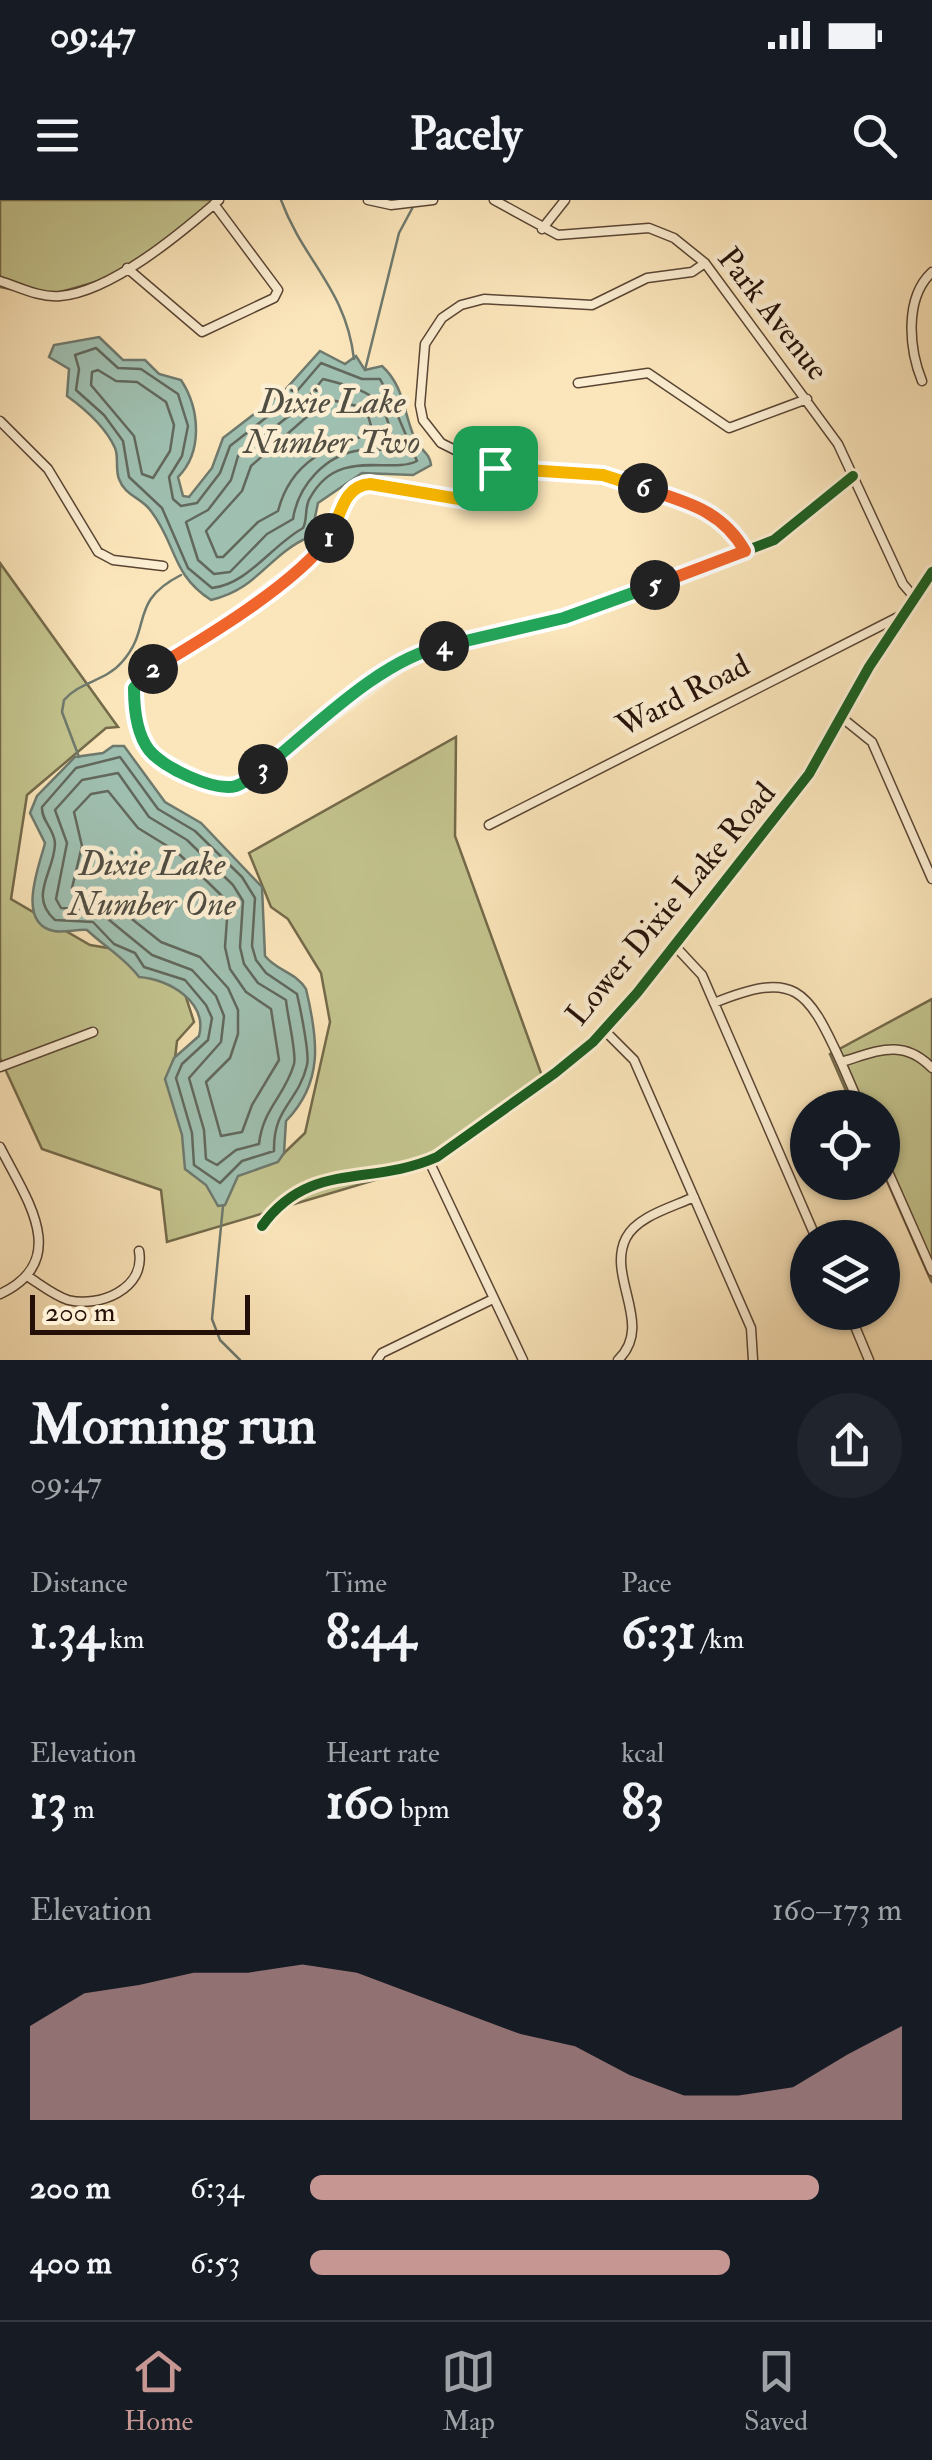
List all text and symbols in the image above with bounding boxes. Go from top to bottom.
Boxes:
text: 09:47 [50,11,135,59]
text: Pacely [410,107,522,163]
icon: menu [30,108,85,163]
icon: search [847,108,902,163]
street label: Park Avenue [709,240,837,388]
water label: Dixie Lake Number Two [242,380,420,464]
pin [453,426,538,511]
icon: arrive [468,441,523,496]
pin: 6 [618,463,668,513]
text: 6 [636,470,650,505]
pin: 1 [304,513,354,563]
text: 1 [324,520,334,555]
pin: 5 [630,560,680,610]
text: 5 [649,567,661,602]
pin: 4 [419,621,469,671]
text: 4 [436,628,452,663]
pin: 2 [128,644,178,694]
street label: Ward Road [609,645,756,747]
text: 2 [146,651,160,686]
pin: 3 [238,744,288,794]
text: 3 [258,751,268,786]
street label: Lower Dixie Lake Road [557,774,785,1034]
water label: Dixie Lake Number One [66,842,236,926]
map controls [790,1090,900,1330]
button: locate [790,1090,900,1200]
button: layers [790,1220,900,1330]
scale bar [30,1290,250,1334]
text: 200 m [45,1295,116,1330]
text: Morning run [30,1391,316,1460]
button: share [797,1393,902,1498]
text: 09:47 [30,1463,102,1503]
text: Distance [30,1566,128,1601]
text: Time [326,1566,387,1601]
text: Pace [621,1566,672,1601]
text: 1.34 [30,1601,104,1664]
text: 8:44 [326,1601,415,1664]
text: 6:31 [621,1601,696,1664]
text: km [104,1622,145,1657]
text: /km [696,1622,744,1657]
text: Elevation [30,1736,137,1771]
text: Heart rate [326,1736,440,1771]
text: kcal [621,1736,664,1771]
text: 13 [30,1771,67,1834]
text: 160 [326,1771,394,1834]
text: 83 [621,1771,664,1834]
text: m [67,1792,95,1827]
text: bpm [394,1792,450,1827]
text: Elevation [30,1890,152,1930]
text: 160–173 m [772,1890,902,1930]
text: 200 m [30,2168,111,2208]
text: 6:34 [190,2168,243,2208]
text: 400 m [30,2243,112,2283]
text: 6:53 [190,2243,240,2283]
tab: Home [124,2344,193,2439]
tab: Map [441,2344,496,2439]
tab: Saved [744,2344,808,2439]

